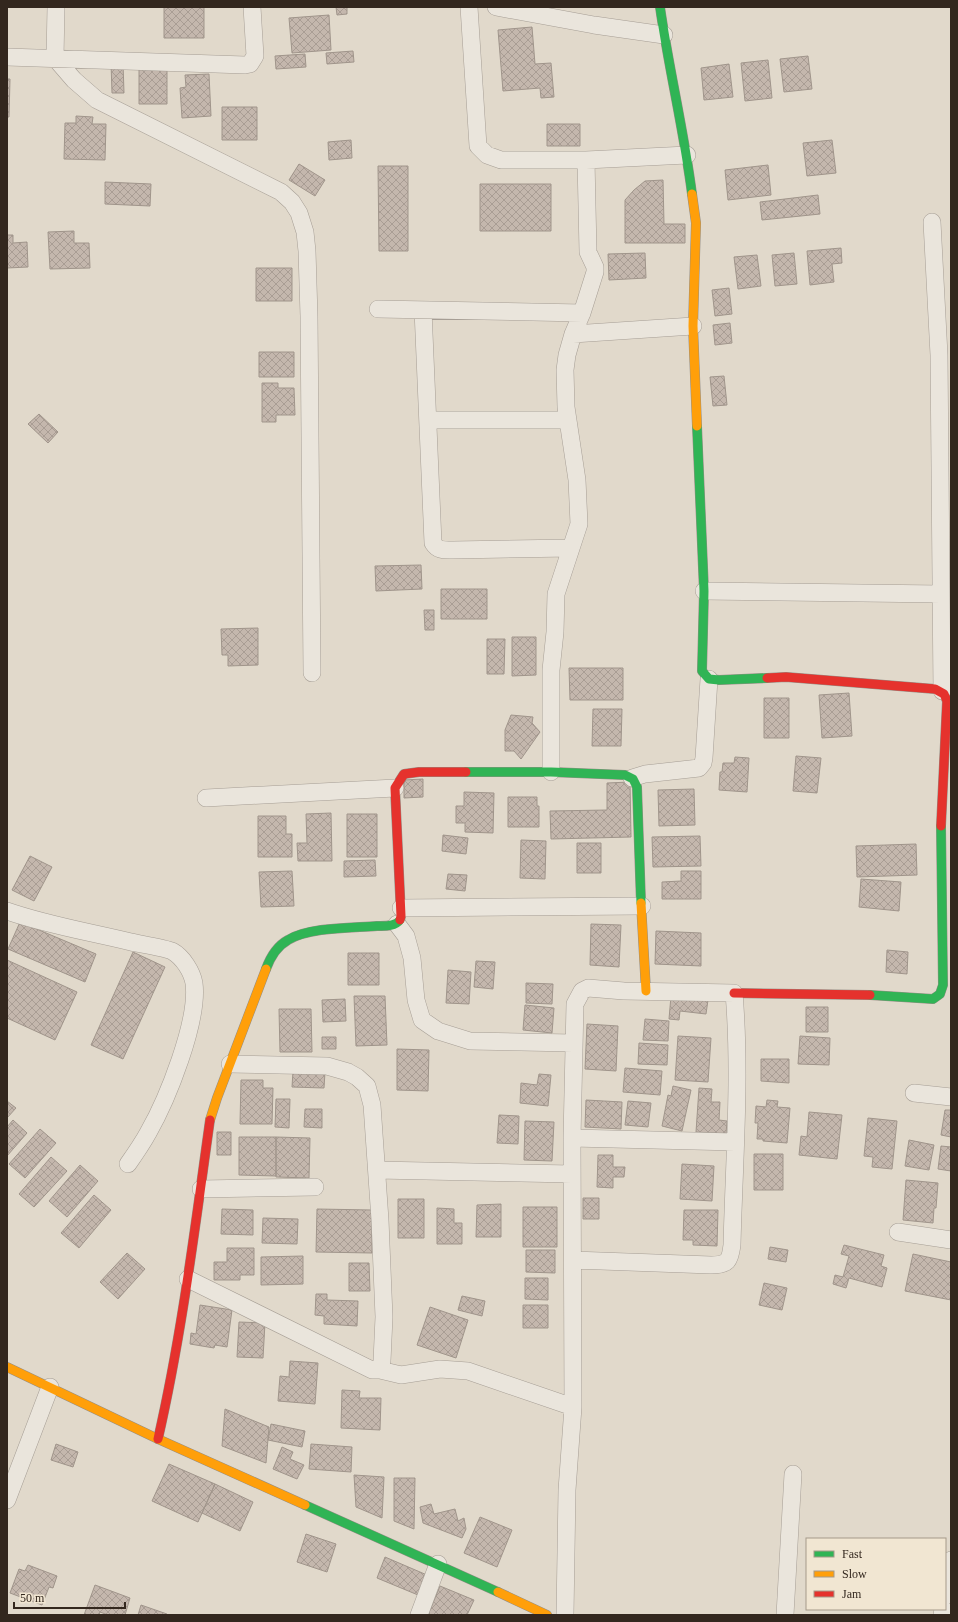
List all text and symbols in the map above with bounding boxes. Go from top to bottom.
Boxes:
legend [806,1538,946,1610]
text: Fast [842,1547,863,1561]
text: Slow [842,1567,867,1581]
scale bar [14,1584,125,1610]
text: Jam [842,1587,862,1601]
text: 50 m [20,1591,45,1605]

